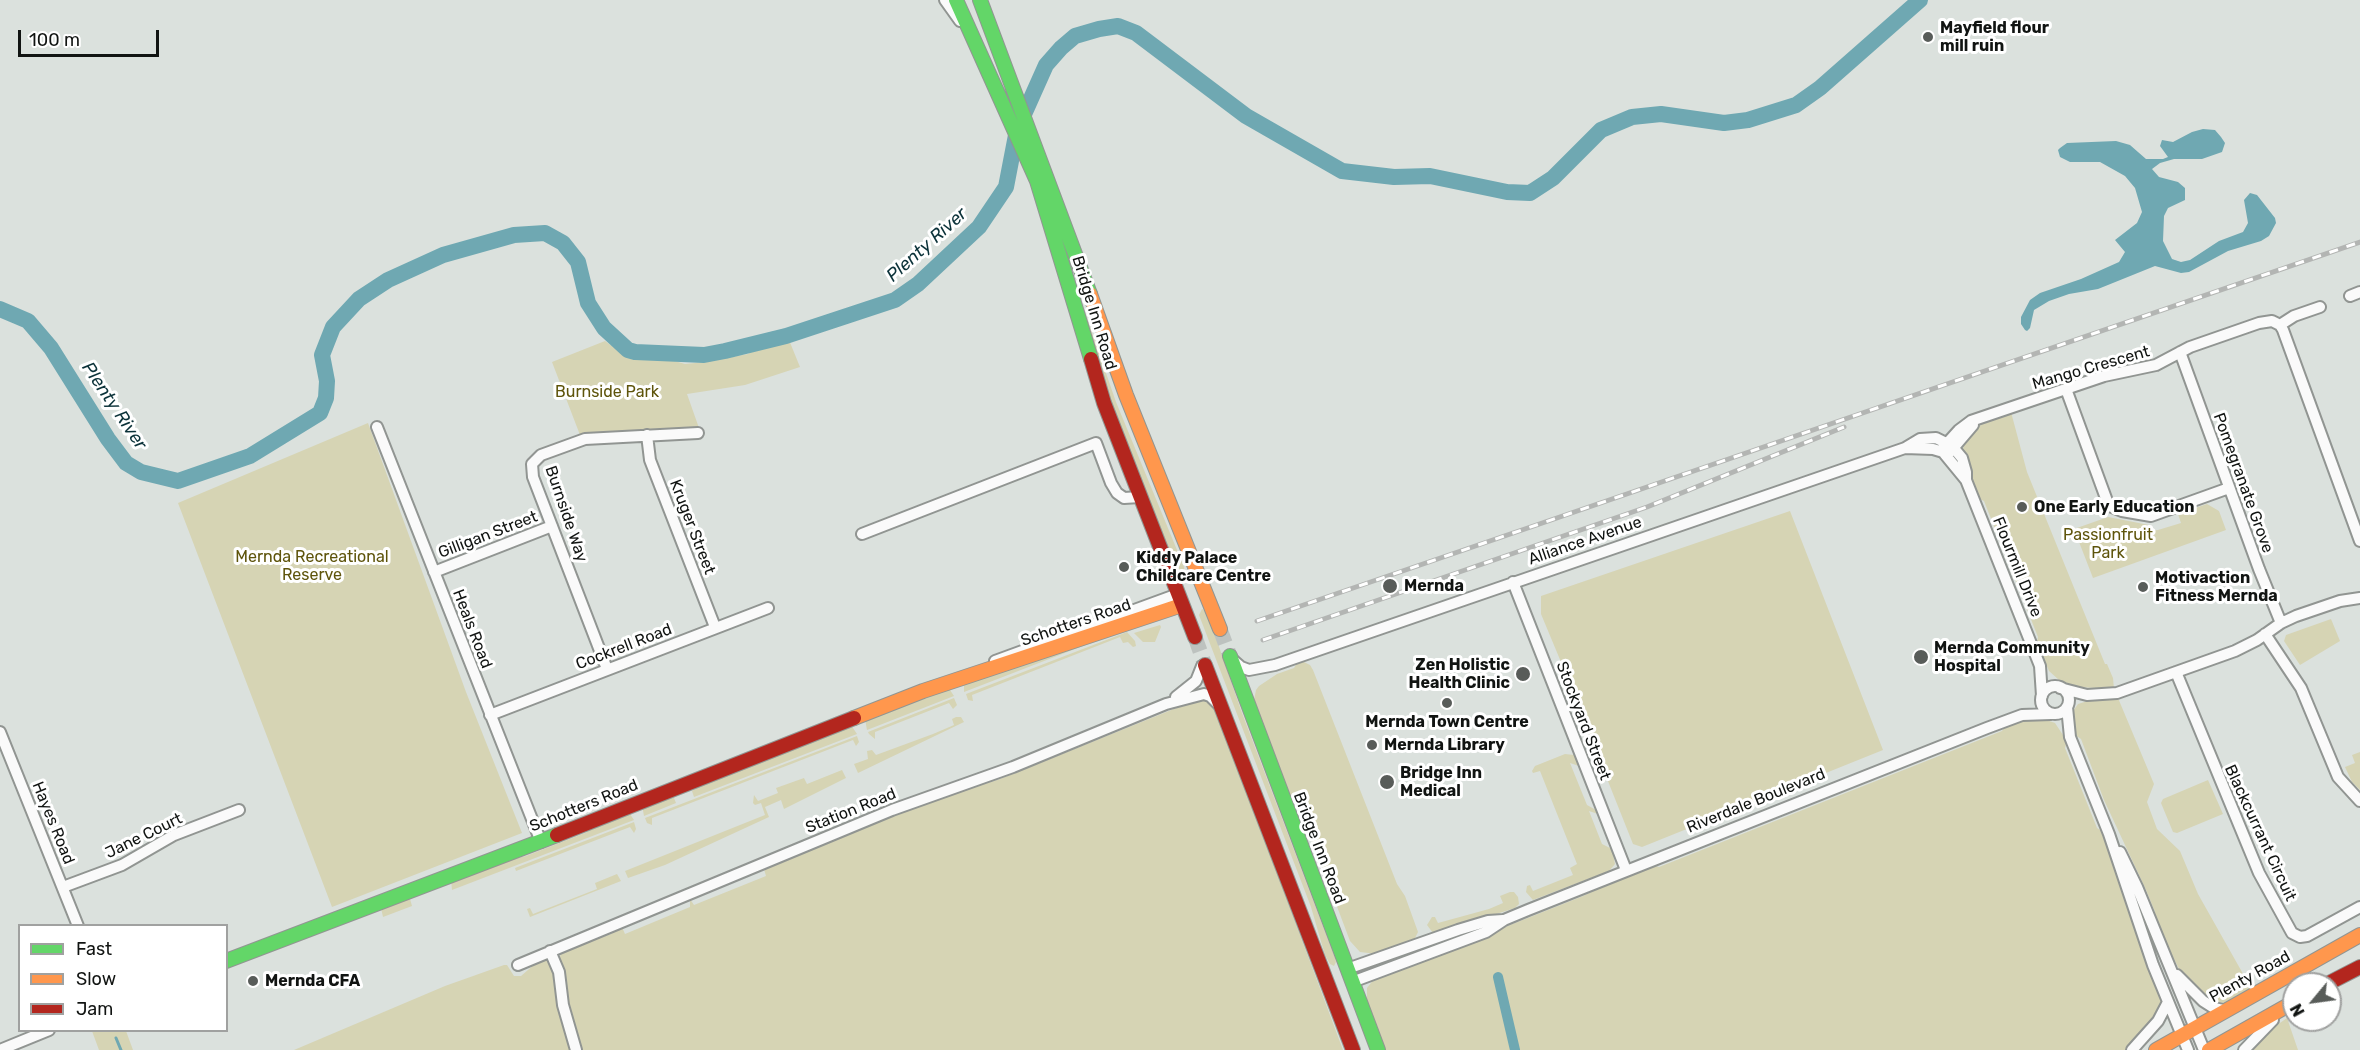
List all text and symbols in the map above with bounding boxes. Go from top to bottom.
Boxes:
scale bar [21,18,162,56]
place label: Mayfield flour mill ruin [1940,18,2049,56]
text: 100 m [29,29,80,51]
marker: Mayfield flour mill ruin [1921,30,1935,44]
water label: Plenty River [882,203,972,287]
street label: Bridge Inn Road [1068,254,1120,372]
street label: Mango Crescent [2030,342,2152,394]
water label: Plenty River [77,358,151,454]
park label: Burnside Park [555,382,659,402]
street label: Pomegranate Grove [2209,410,2277,556]
street label: Burnside Way [541,463,591,565]
street label: Kruger Street [665,477,719,577]
place label: One Early Education [2034,497,2195,517]
marker: One Early Education [2015,500,2029,514]
street label: Gilligan Street [436,507,540,563]
street label: Alliance Avenue [1526,513,1644,569]
street label: Flourmill Drive [1988,514,2046,620]
park label: Passionfruit Park [2063,525,2153,563]
park label: Mernda Recreational Reserve [235,547,389,585]
place label: Kiddy Palace Childcare Centre [1136,548,1271,586]
marker: Kiddy Palace Childcare Centre [1117,560,1131,574]
place label: Motivaction Fitness Mernda [2155,568,2278,606]
place label: Mernda [1404,576,1464,596]
marker: Mernda [1381,577,1399,595]
marker: Motivaction Fitness Mernda [2136,580,2150,594]
street label: Heals Road [448,587,496,671]
street label: Schotters Road [1018,595,1134,651]
street label: Cockrell Road [573,620,675,674]
place label: Mernda Community Hospital [1934,638,2090,676]
marker: Mernda Community Hospital [1912,648,1930,666]
place label: Zen Holistic Health Clinic [1409,655,1510,693]
street label: Stockyard Street [1552,659,1614,783]
marker: Zen Holistic Health Clinic [1514,665,1532,683]
marker: Mernda Town Centre [1440,696,1454,710]
place label: Mernda Town Centre [1365,712,1529,732]
place label: Mernda Library [1384,735,1505,755]
marker: Mernda Library [1365,738,1379,752]
street label: Blackcurrant Circuit [2220,762,2300,904]
place label: Bridge Inn Medical [1400,763,1482,801]
street label: Riverdale Boulevard [1684,764,1828,838]
marker: Bridge Inn Medical [1378,773,1396,791]
street label: Schotters Road [527,776,641,836]
street label: Hayes Road [28,779,78,867]
street label: Station Road [803,784,899,838]
street label: Bridge Inn Road [1289,789,1349,907]
street label: Jane Court [102,809,186,863]
legend [18,924,228,1032]
text: Fast [76,938,112,960]
street label: Plenty Road [2206,947,2294,1007]
text: Slow [76,968,116,990]
place label: Mernda CFA [265,971,360,991]
north arrow [2282,972,2342,1032]
marker: Mernda CFA [246,974,260,988]
text: Jam [76,998,113,1020]
text: N [2286,1000,2309,1020]

